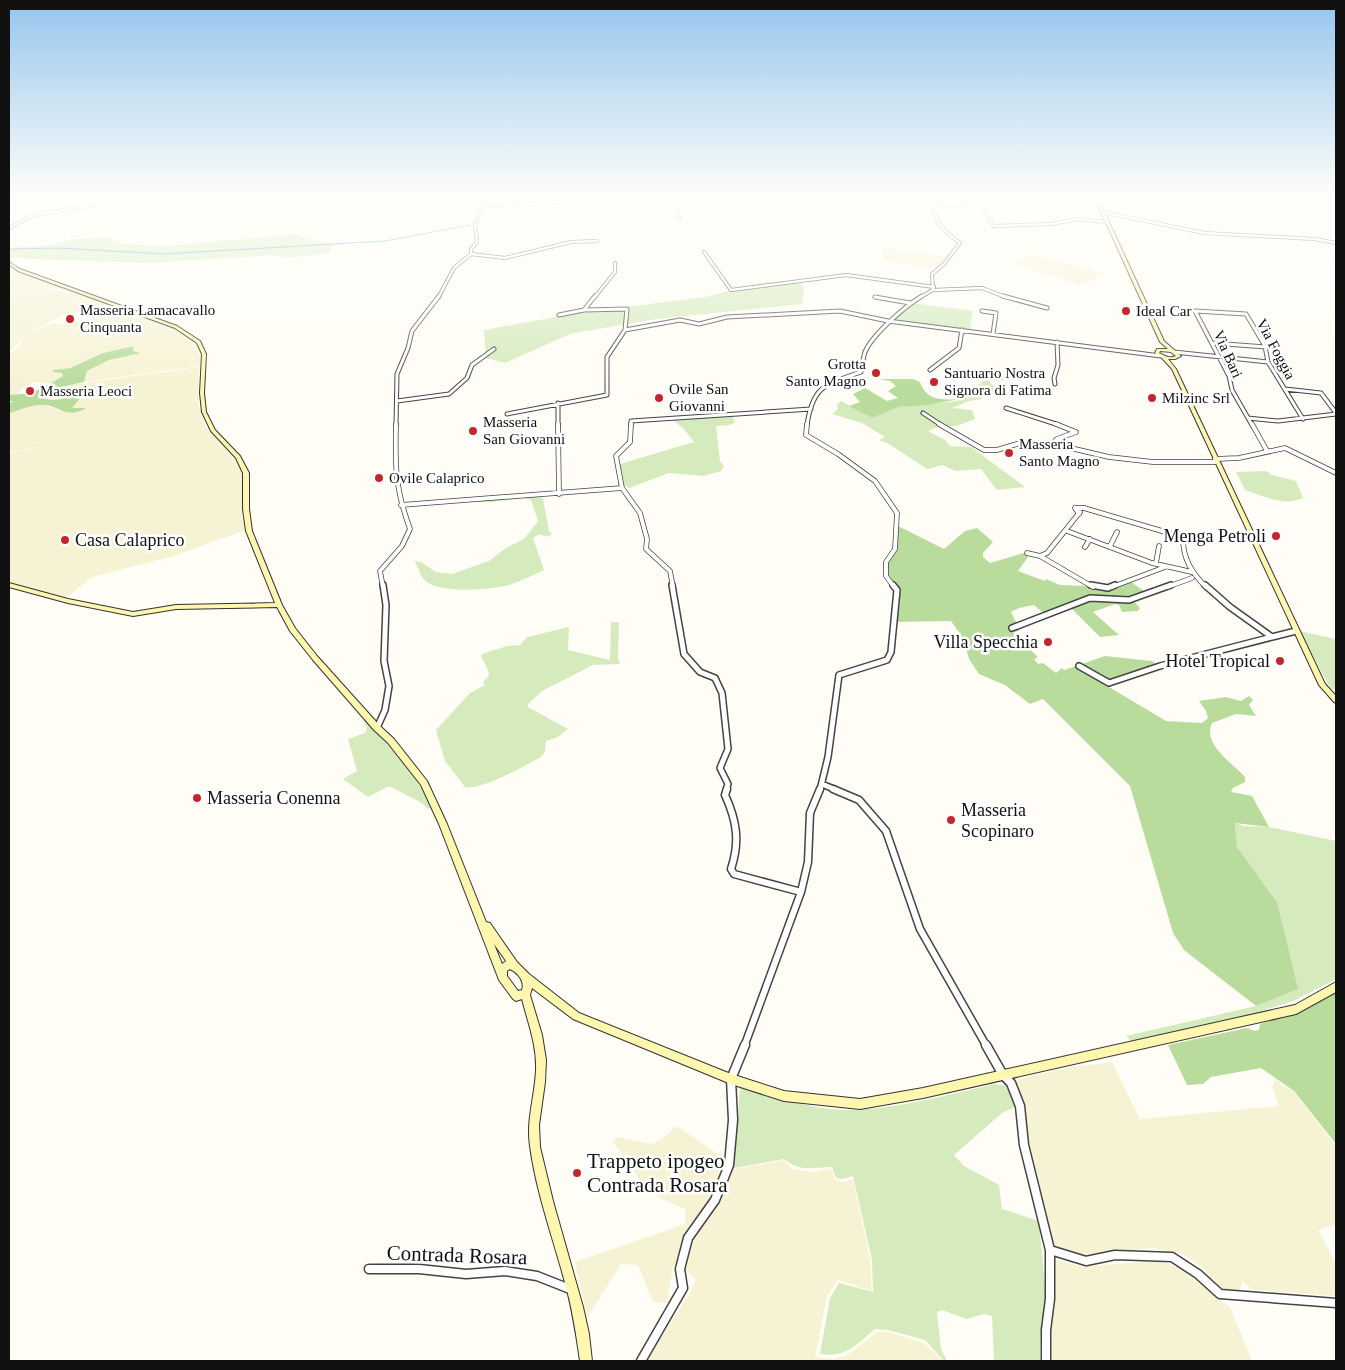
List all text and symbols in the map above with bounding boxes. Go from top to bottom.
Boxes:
place label: Masseria Lamacavallo Cinquanta [80,302,215,335]
place label: Ideal Car [1136,303,1191,319]
marker: Ideal Car [1120,305,1132,317]
marker: Masseria Lamacavallo Cinquanta [64,313,76,325]
street label: Via Foggia [1253,316,1299,382]
street label: Via Bari [1210,328,1246,380]
place label: Grotta Santo Magno [786,356,866,389]
place label: Santuario Nostra Signora di Fatima [944,365,1052,398]
marker: Grotta Santo Magno [870,367,882,379]
marker: Santuario Nostra Signora di Fatima [928,376,940,388]
place label: Ovile San Giovanni [669,381,729,414]
place label: Masseria Leoci [40,383,132,399]
marker: Masseria Leoci [24,385,36,397]
place label: Milzinc Srl [1162,390,1230,406]
marker: Ovile San Giovanni [653,392,665,404]
marker: Milzinc Srl [1146,392,1158,404]
place label: Masseria San Giovanni [483,414,565,447]
marker: Masseria San Giovanni [467,425,479,437]
place label: Masseria Santo Magno [1019,436,1099,469]
marker: Masseria Santo Magno [1003,447,1015,459]
place label: Ovile Calaprico [389,470,484,486]
marker: Ovile Calaprico [373,472,385,484]
place label: Menga Petroli [1164,526,1266,546]
place label: Casa Calaprico [75,530,184,550]
marker: Menga Petroli [1270,530,1282,542]
marker: Casa Calaprico [59,534,71,546]
place label: Villa Specchia [934,632,1038,652]
marker: Villa Specchia [1042,636,1054,648]
place label: Hotel Tropical [1165,651,1270,671]
marker: Hotel Tropical [1274,655,1286,667]
place label: Masseria Conenna [207,788,340,808]
marker: Masseria Conenna [191,792,203,804]
place label: Masseria Scopinaro [961,800,1034,841]
marker: Masseria Scopinaro [945,814,957,826]
place label: Trappeto ipogeo Contrada Rosara [587,1149,728,1197]
marker: Trappeto ipogeo Contrada Rosara [571,1167,583,1179]
street label: Contrada Rosara [386,1241,528,1269]

